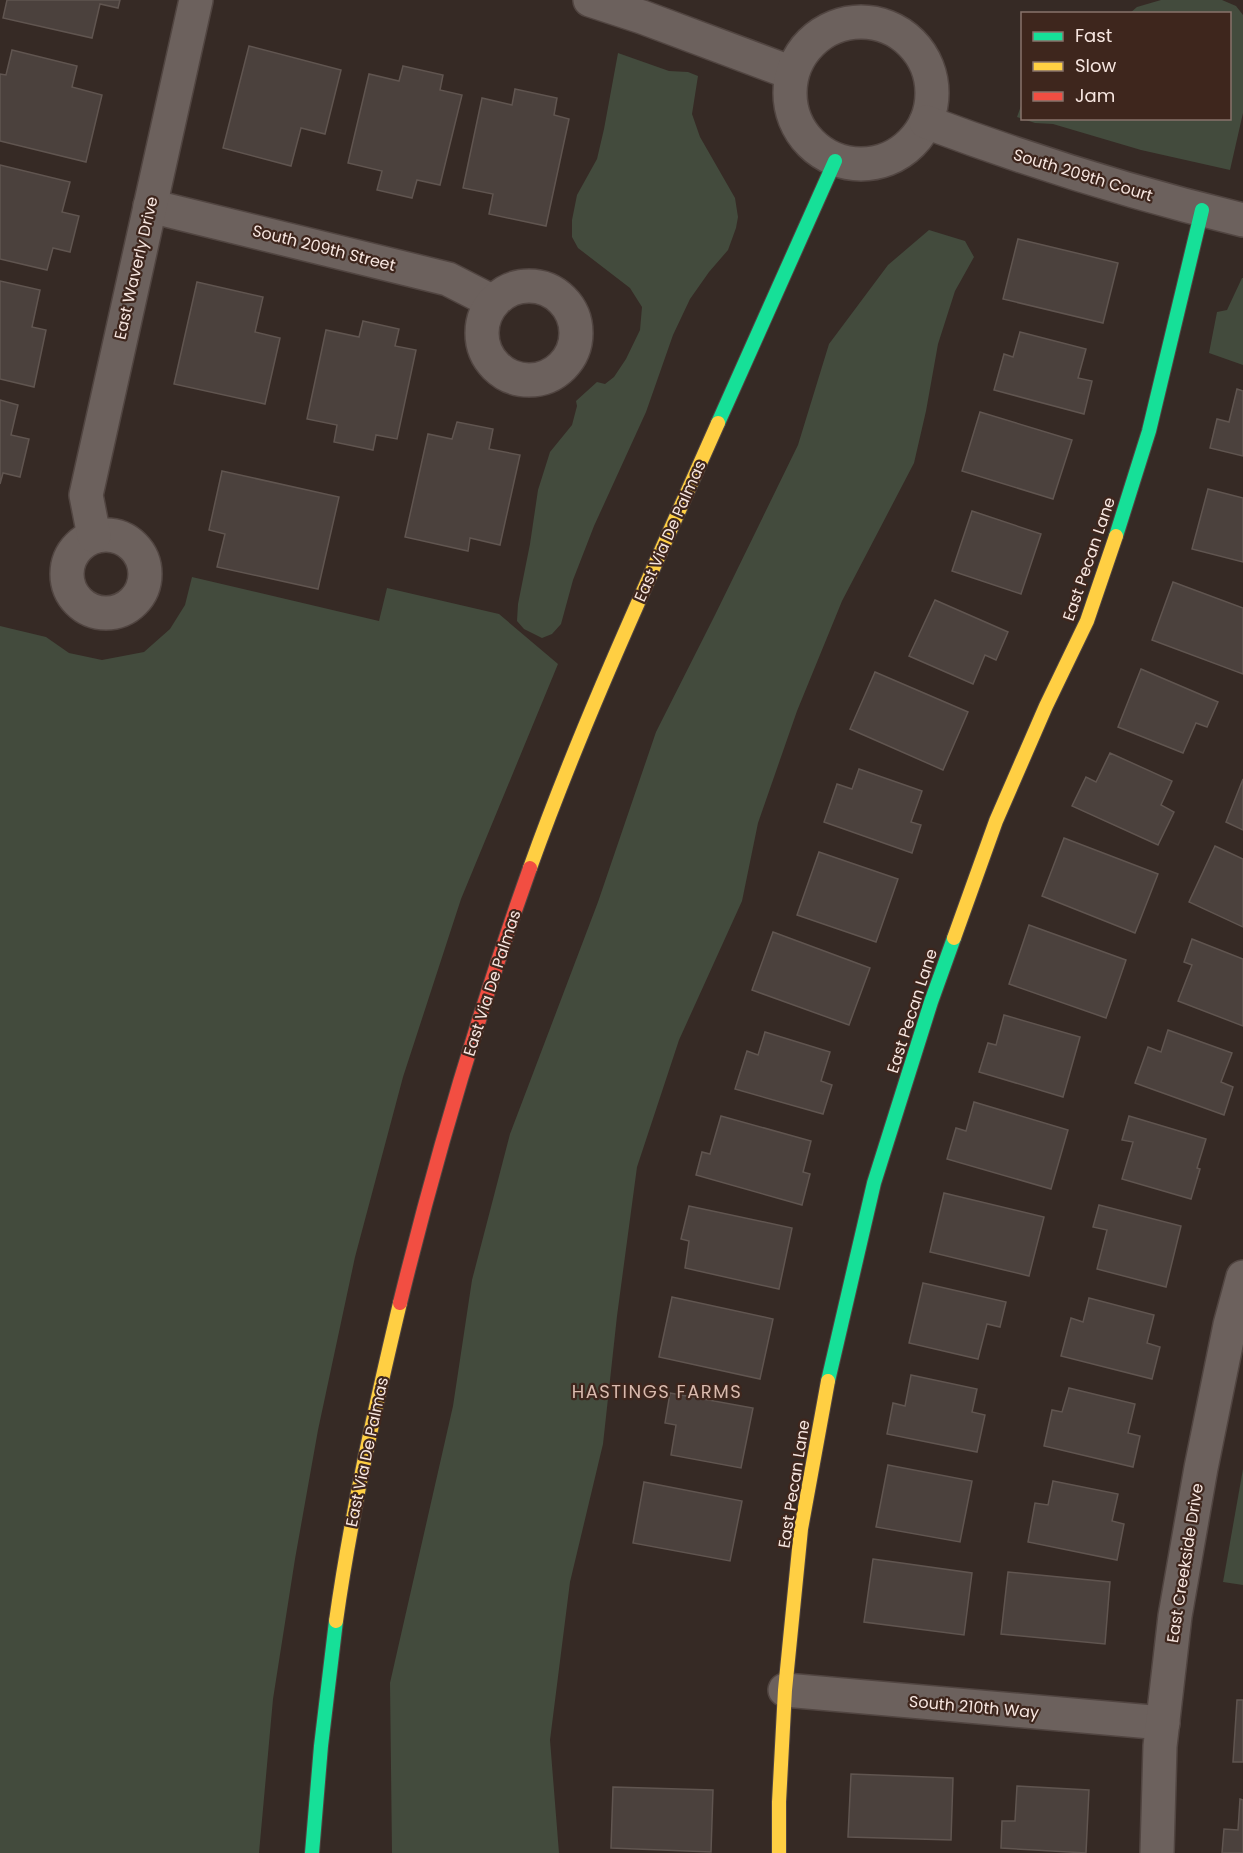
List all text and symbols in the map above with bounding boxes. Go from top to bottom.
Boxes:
legend [1021,12,1231,120]
text: Fast [1075,23,1112,48]
text: Slow [1075,53,1117,78]
text: Jam [1075,83,1115,108]
street label: South 209th Court [1011,143,1156,207]
street label: East Waverly Drive [108,194,164,342]
street label: South 209th Street [250,219,398,277]
street label: East Via De Palmas [628,457,712,605]
street label: East Pecan Lane [1057,494,1121,624]
street label: East Via De Palmas [458,907,526,1059]
street label: East Pecan Lane [881,946,943,1076]
street label: East Via De Palmas [340,1375,394,1529]
district label: HASTINGS FARMS [572,1379,742,1404]
street label: East Pecan Lane [773,1418,816,1550]
street label: East Creekside Drive [1161,1481,1209,1644]
street label: South 210th Way [908,1690,1040,1724]

